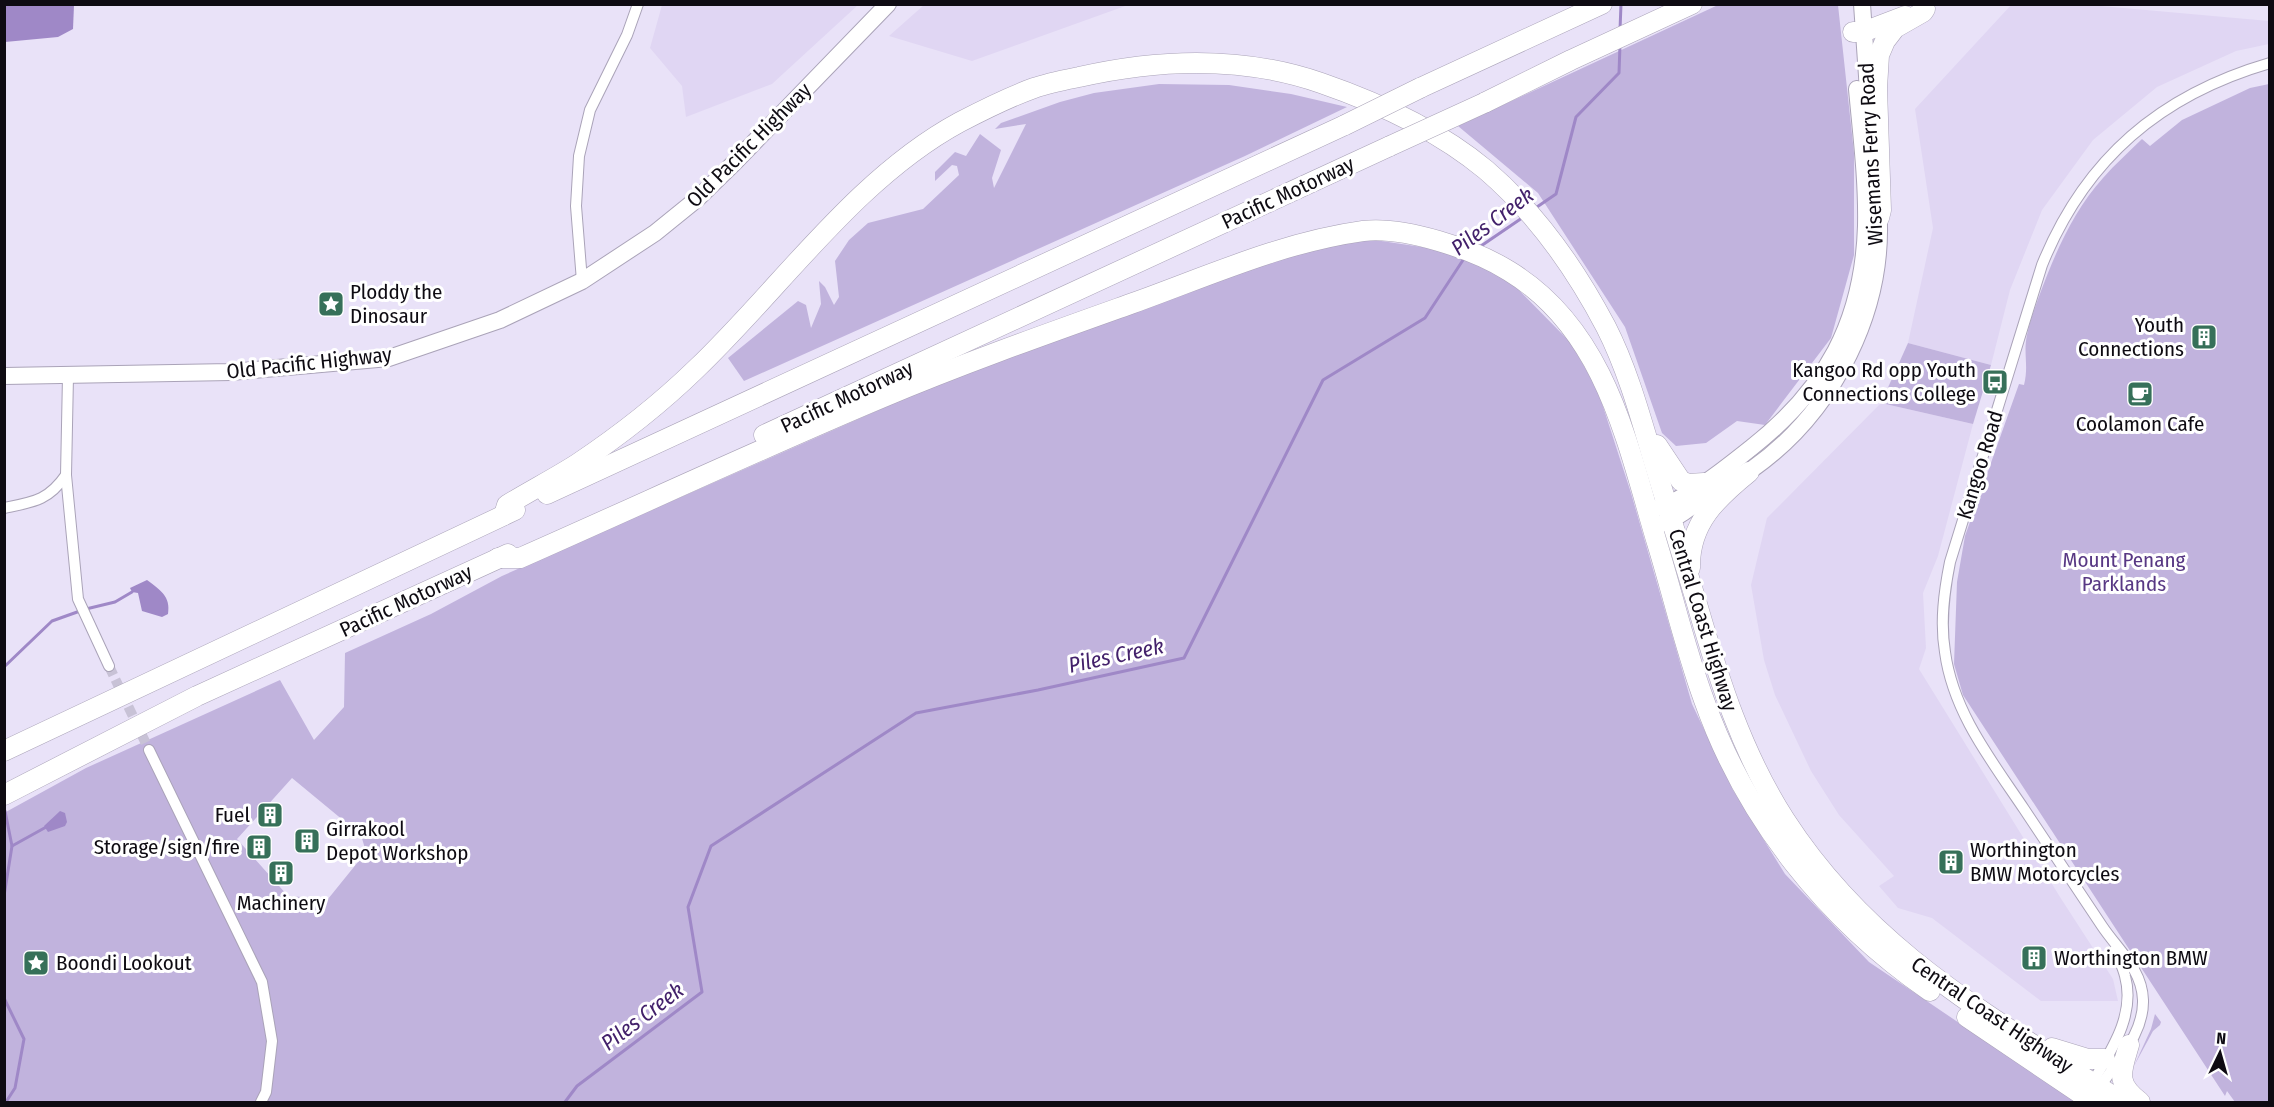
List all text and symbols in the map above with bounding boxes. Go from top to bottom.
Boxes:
street label: Wisemans Ferry Road [1853,62,1889,246]
street label: Old Pacific Highway [681,77,817,213]
street label: Pacific Motorway [1218,151,1359,235]
water label: Piles Creek [1446,181,1539,261]
place label: Ploddy the Dinosaur [350,279,442,329]
place icon: Ploddy the Dinosaur [316,289,346,319]
place label: Youth Connections [2078,312,2184,362]
building icon: Youth Connections [2189,322,2219,352]
street label: Old Pacific Highway [225,341,394,385]
street label: Pacific Motorway [777,355,918,439]
place label: Kangoo Rd opp Youth Connections College [1792,357,1976,407]
bus stop icon: Kangoo Rd opp Youth Connections College [1980,367,2010,397]
cafe icon: Coolamon Cafe [2125,379,2155,409]
street label: Kangoo Road [1951,407,2009,523]
place label: Coolamon Cafe [2076,411,2204,437]
street label: Central Coast Highway [1663,526,1743,715]
park label: Mount Penang Parklands [2063,547,2186,597]
street label: Pacific Motorway [336,559,477,643]
water label: Piles Creek [1066,632,1166,679]
building icon: Fuel [255,800,285,830]
place label: Fuel [215,802,250,828]
place label: Girrakool Depot Workshop [326,816,468,866]
building icon: Girrakool Depot Workshop [292,826,322,856]
building icon: Storage/sign/fire [244,832,274,862]
place label: Storage/sign/fire [94,834,240,860]
place label: Worthington BMW Motorcycles [1970,837,2119,887]
building icon: Worthington BMW Motorcycles [1936,847,1966,877]
building icon: Machinery [266,858,296,888]
place label: Machinery [237,890,326,916]
building icon: Worthington BMW [2019,943,2049,973]
place label: Worthington BMW [2054,945,2208,971]
place icon: Boondi Lookout [21,948,51,978]
place label: Boondi Lookout [56,950,192,976]
street label: Central Coast Highway [1906,951,2078,1079]
water label: Piles Creek [596,976,689,1056]
north arrow [2190,1023,2250,1083]
text: N [2216,1029,2227,1048]

